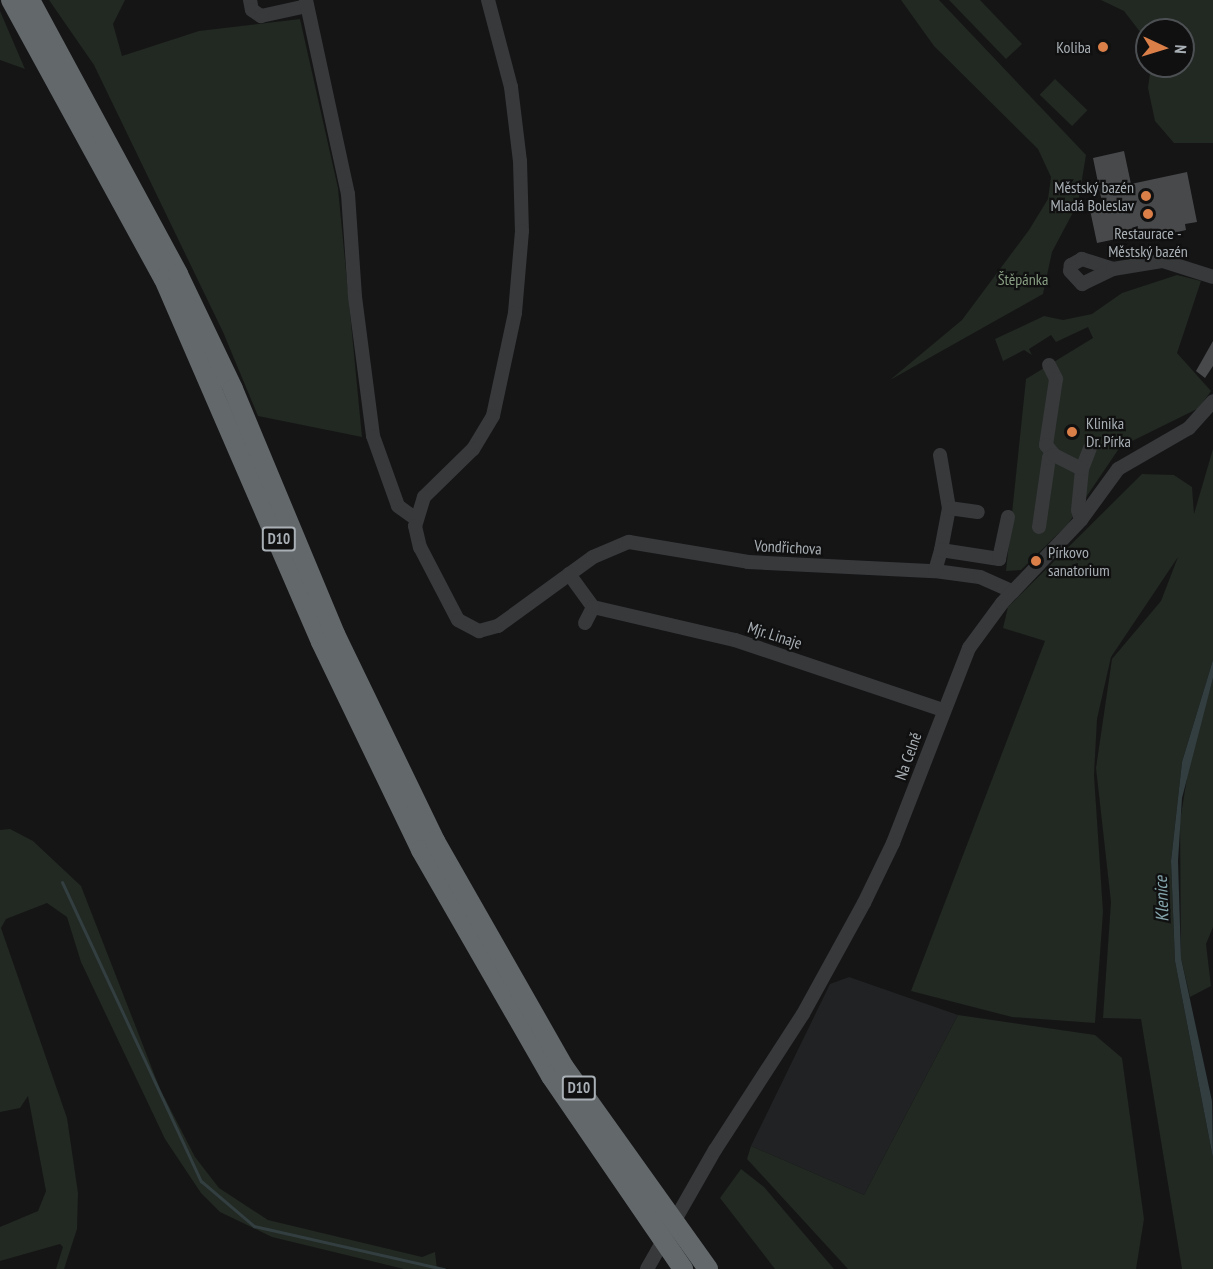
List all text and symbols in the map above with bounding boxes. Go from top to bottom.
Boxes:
north arrow [1135,18,1195,78]
place label: Koliba [1056,37,1091,57]
marker: Koliba [1096,40,1110,54]
text: N [1171,44,1191,54]
place label: Městský bazén Mladá Boleslav [1050,177,1134,215]
marker: Městský bazén Mladá Boleslav [1139,189,1153,203]
marker: Restaurace - Městský bazén [1141,207,1155,221]
place label: Restaurace - Městský bazén [1108,223,1188,261]
park label: Štěpánka [998,269,1048,289]
place label: Klinika Dr. Pírka [1086,413,1132,451]
marker: Klinika Dr. Pírka [1063,423,1081,441]
road number: D10 [261,527,297,551]
street label: Vondřichova [754,536,822,558]
place label: Pírkovo sanatorium [1048,542,1110,580]
marker: Pírkovo sanatorium [1029,554,1043,568]
street label: Mjr. Linaje [745,617,805,653]
street label: Na Celně [891,730,925,782]
water label: Klenice [1150,876,1174,922]
road number: D10 [561,1076,597,1100]

